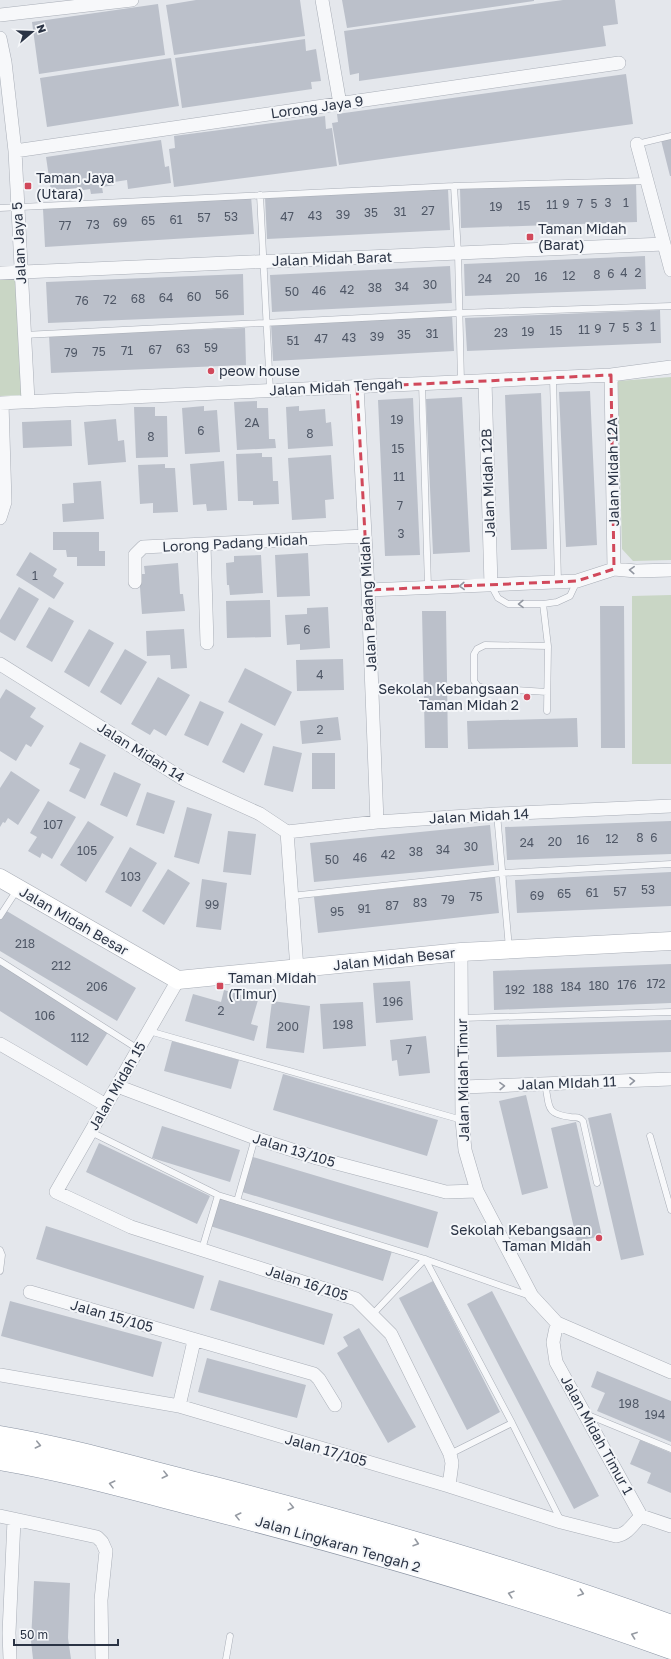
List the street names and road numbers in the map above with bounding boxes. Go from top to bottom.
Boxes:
street label: Lorong Jaya 9 [270,92,364,121]
street label: Jalan Jaya 5 [8,201,29,285]
street label: Jalan Midah Barat [271,248,393,269]
street label: Jalan Midah Tengah [269,375,403,398]
street label: Jalan Midah 12A [603,417,622,527]
street label: Jalan Midah 12B [477,428,498,538]
street label: Lorong Padang Midah [162,530,308,555]
street label: Jalan Padang Midah [355,536,380,672]
street label: Jalan Midah 14 [94,718,188,785]
street label: Jalan Midah 14 [429,804,529,827]
street label: Jalan Midah Besar [17,882,132,959]
street label: Jalan Midah Besar [332,944,456,973]
street label: Jalan Midah Timur [453,1018,472,1142]
street label: Jalan Midah 15 [84,1038,149,1133]
street label: Jalan MIdah 11 [517,1072,617,1093]
street label: Jalan 13/105 [251,1129,338,1170]
street label: Jalan 16/105 [264,1261,351,1304]
street label: Jalan 15/105 [69,1296,156,1335]
street label: Jalan Midah Timur 1 [558,1372,637,1498]
street label: Jalan 17/105 [283,1430,369,1469]
street label: Jalan Lingkaran Tengah 2 [254,1512,423,1575]

